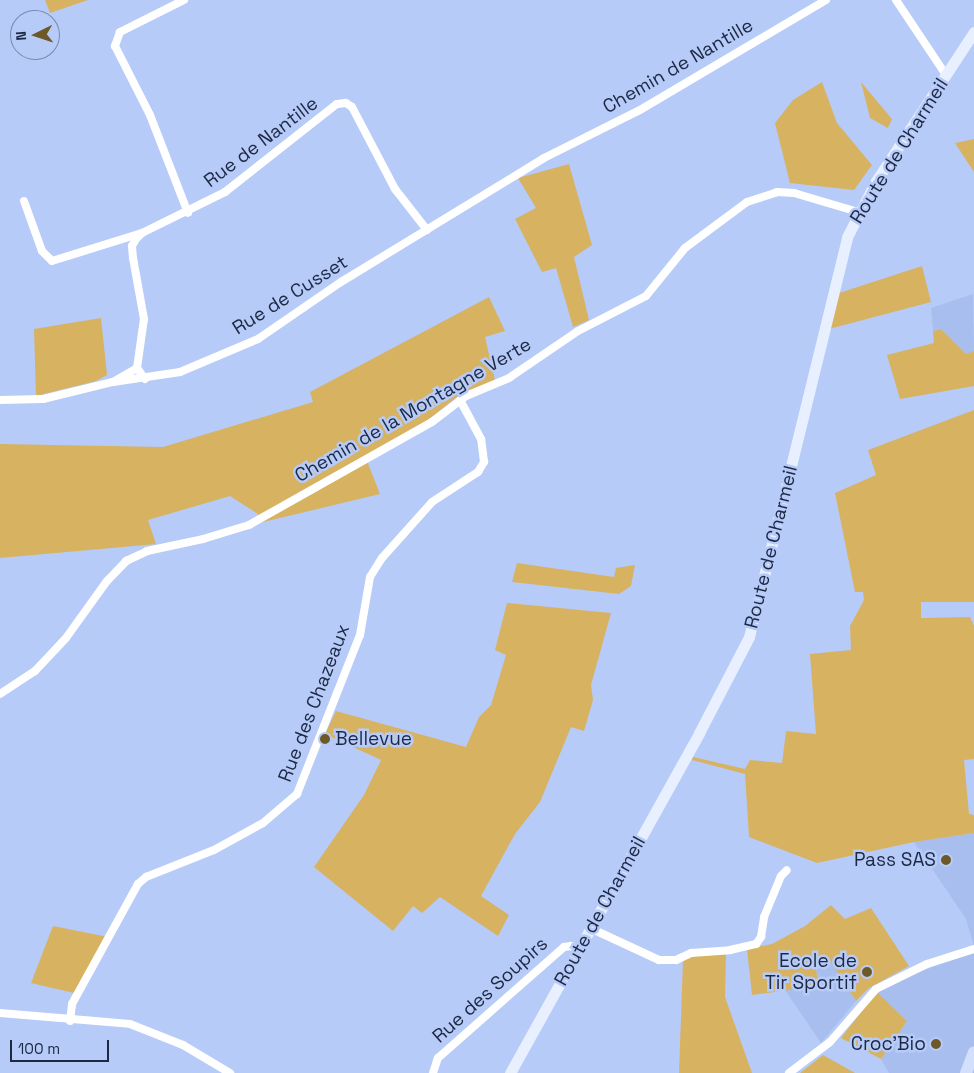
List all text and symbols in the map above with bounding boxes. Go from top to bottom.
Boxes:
north arrow [10,10,60,60]
street label: Chemin de Nantille [599,14,757,118]
text: N [12,31,30,41]
street label: Route de Charmeil [845,74,953,228]
street label: Rue de Nantille [199,92,323,192]
street label: Rue de Cusset [228,250,352,340]
street label: Chemin de la Montagne Verte [291,333,535,487]
street label: Route de Charmeil [740,463,802,631]
street label: Rue des Chazeaux [273,621,355,785]
place label: Bellevue [335,728,412,750]
marker: Bellevue [319,733,331,745]
street label: Route de Charmeil [550,832,650,990]
place label: Pass SAS [854,849,936,871]
marker: Pass SAS [940,854,952,866]
street label: Rue des Soupirs [428,932,552,1048]
place label: Ecole de Tir Sportif [765,950,857,994]
marker: Ecole de Tir Sportif [861,966,873,978]
scale bar [12,1030,111,1062]
place label: Croc'Bio [851,1033,926,1055]
marker: Croc'Bio [930,1038,942,1050]
text: 100 m [18,1039,60,1058]

